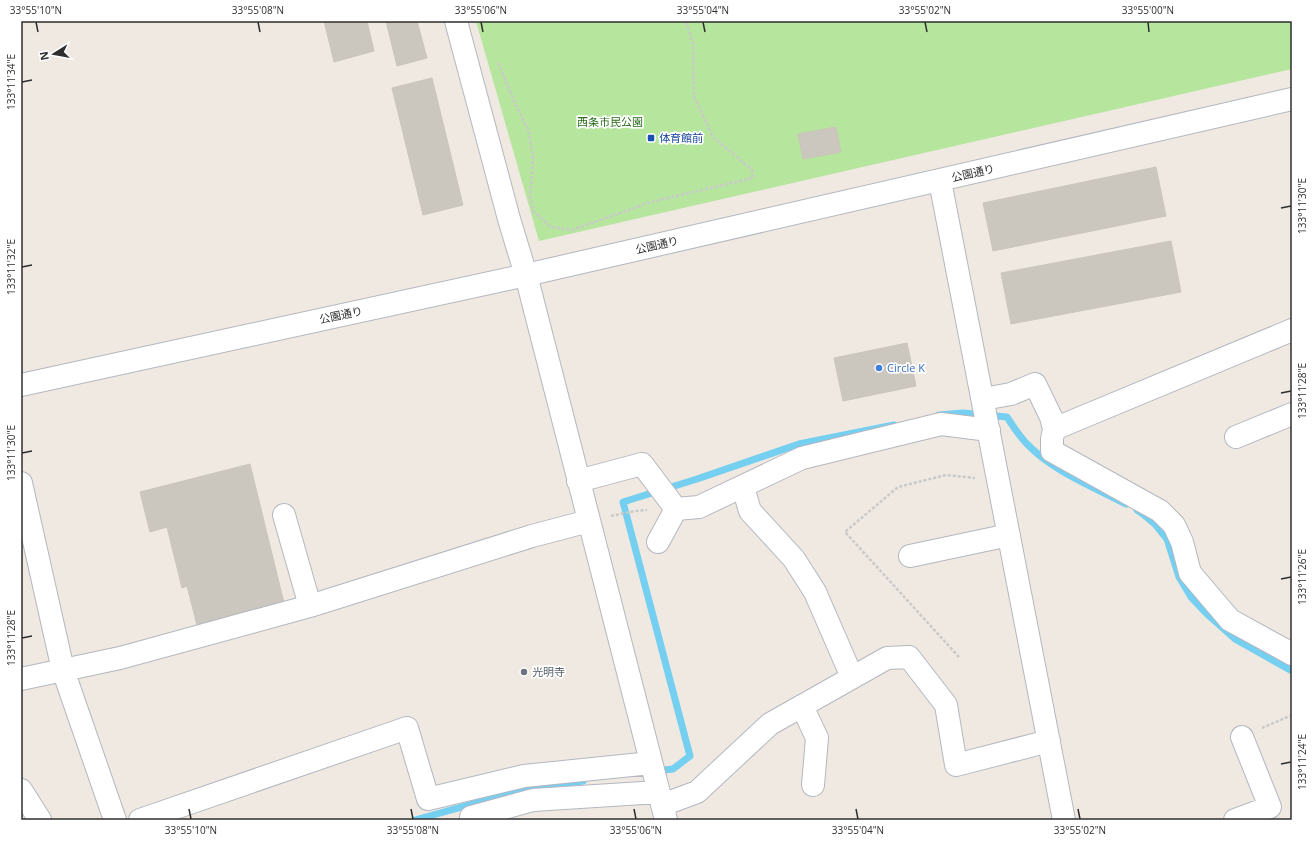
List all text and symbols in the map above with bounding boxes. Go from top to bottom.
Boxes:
text: 33°55'10"N [10,3,62,17]
text: 33°55'08"N [232,3,284,17]
text: 33°55'06"N [455,3,507,17]
text: 33°55'04"N [677,3,729,17]
text: 33°55'02"N [899,3,951,17]
text: 33°55'00"N [1122,3,1174,17]
north arrow [34,34,74,74]
text: N [35,50,52,62]
text: 133°11'34"E [4,54,18,110]
park label: 西条市民公園 [577,114,643,129]
place label: 体育館前 [659,130,703,145]
marker: 体育館前 [646,133,656,143]
street label: 公園通り [950,160,996,185]
text: 133°11'30"E [1295,178,1309,234]
street label: 公園通り [634,232,680,257]
text: 133°11'32"E [4,239,18,295]
street label: 公園通り [318,303,364,326]
place label: Circle K [887,360,925,375]
marker: Circle K [874,363,884,373]
text: 133°11'28"E [1295,363,1309,419]
text: 133°11'30"E [4,425,18,481]
text: 133°11'26"E [1295,549,1309,605]
text: 133°11'28"E [4,610,18,666]
place label: 光明寺 [532,664,565,679]
marker: 光明寺 [519,667,529,677]
text: 133°11'24"E [1295,734,1309,790]
text: 33°55'10"N [165,823,217,837]
text: 33°55'08"N [387,823,439,837]
text: 33°55'06"N [610,823,662,837]
text: 33°55'04"N [832,823,884,837]
text: 33°55'02"N [1054,823,1106,837]

